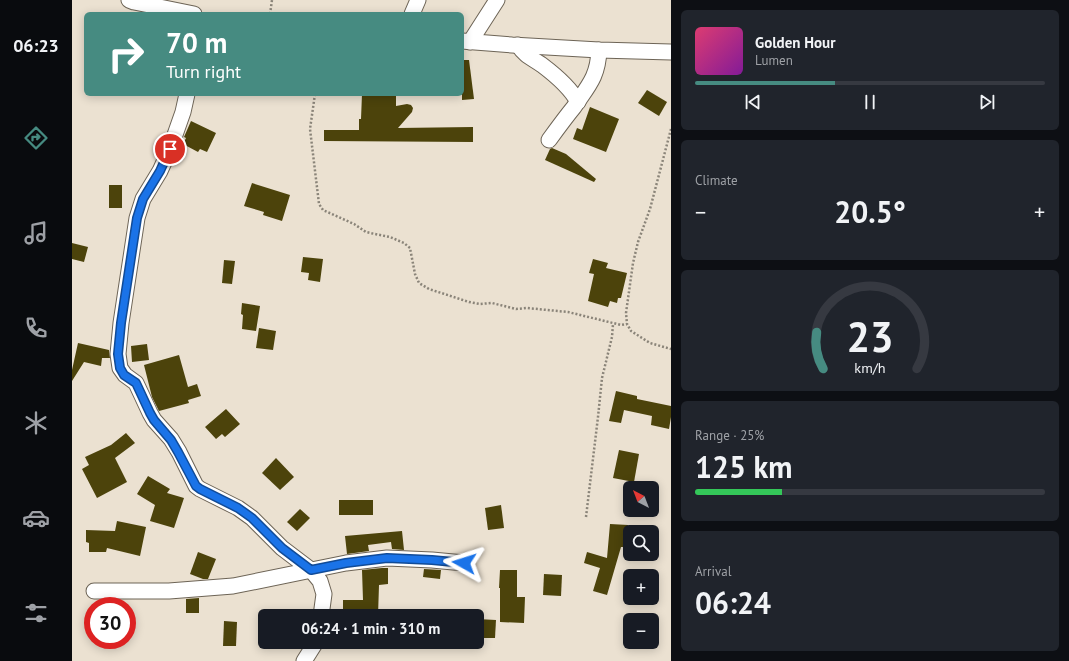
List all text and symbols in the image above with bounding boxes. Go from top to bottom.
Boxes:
text: 70 m [166,24,227,61]
icon: right [100,28,152,80]
text: Golden Hour [755,33,835,52]
text: 06:23 [13,34,59,57]
text: Lumen [755,52,793,69]
text: Turn right [166,60,241,83]
icon: previous [742,91,764,113]
icon: pause [859,91,881,113]
icon: next [976,91,998,113]
icon: directions [22,124,50,152]
pin [153,132,187,166]
icon: arrive [159,138,181,160]
text: Climate [695,172,738,189]
text: 20.5° [834,192,906,231]
text: − [695,198,706,226]
text: + [1034,198,1045,226]
icon: music [22,219,50,247]
text: 23 [846,309,894,362]
icon: phone [22,314,50,342]
text: km/h [854,357,886,376]
icon: climate [22,409,50,437]
text: Range · 25% [695,427,764,444]
text: 125 km [695,447,793,486]
north arrow [623,481,659,517]
map controls [623,481,659,649]
icon: car [22,504,50,532]
button: search [623,525,659,561]
position arrow [443,542,485,584]
text: Arrival [695,563,731,580]
button: + [623,569,659,605]
text: 06:24 [695,583,771,622]
speed limit sign: 30 [84,597,136,649]
icon: filters [22,599,50,627]
button: − [623,613,659,649]
text: 06:24 · 1 min · 310 m [302,619,440,638]

